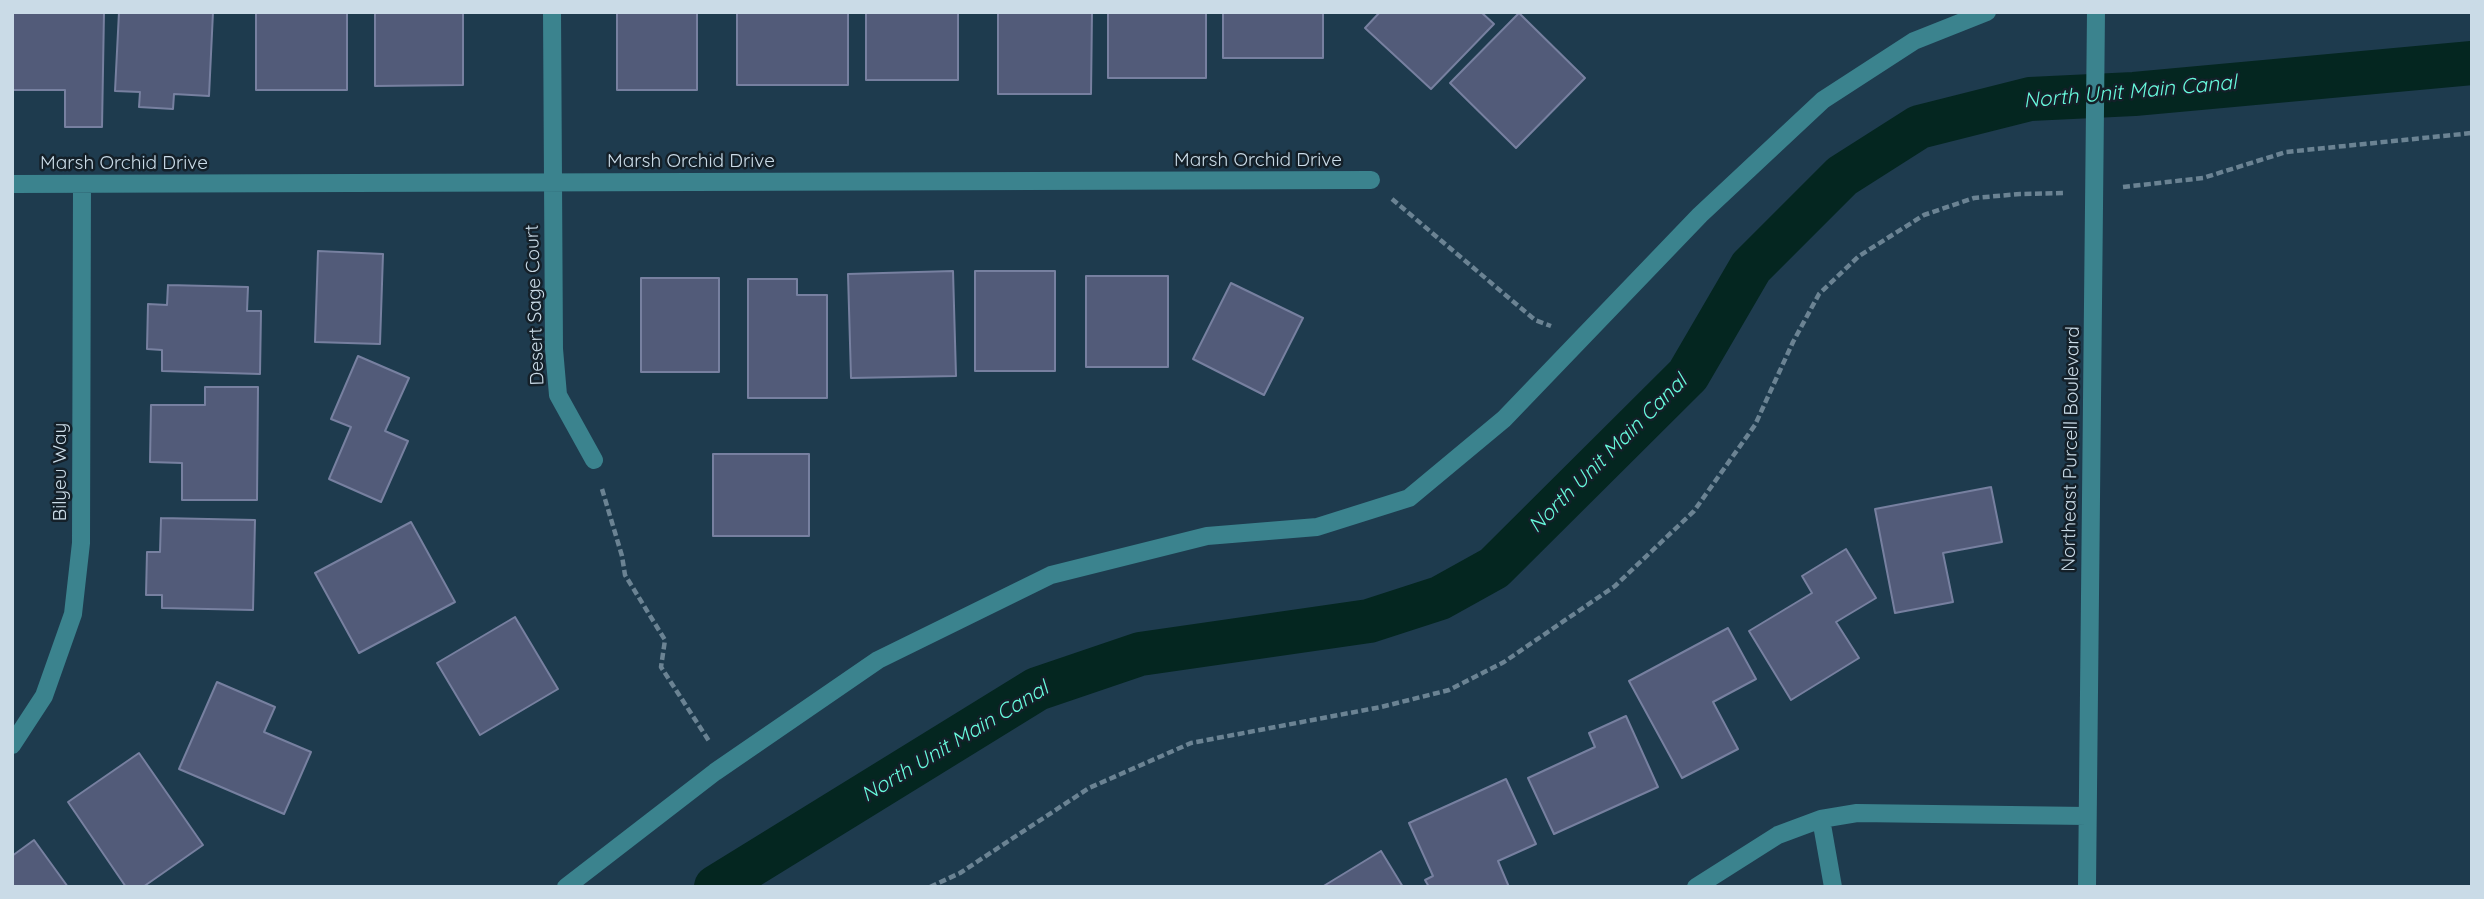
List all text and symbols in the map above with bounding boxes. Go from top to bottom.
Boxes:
water label: North Unit Main Canal [2022,70,2238,114]
street label: Marsh Orchid Drive [1174,149,1342,171]
street label: Marsh Orchid Drive [607,150,775,172]
street label: Marsh Orchid Drive [40,152,208,174]
street label: Desert Sage Court [521,224,549,386]
street label: Northeast Purcell Boulevard [2057,326,2085,572]
water label: North Unit Main Canal [1523,369,1693,539]
street label: Bilyeu Way [49,423,71,521]
water label: North Unit Main Canal [857,676,1053,808]

